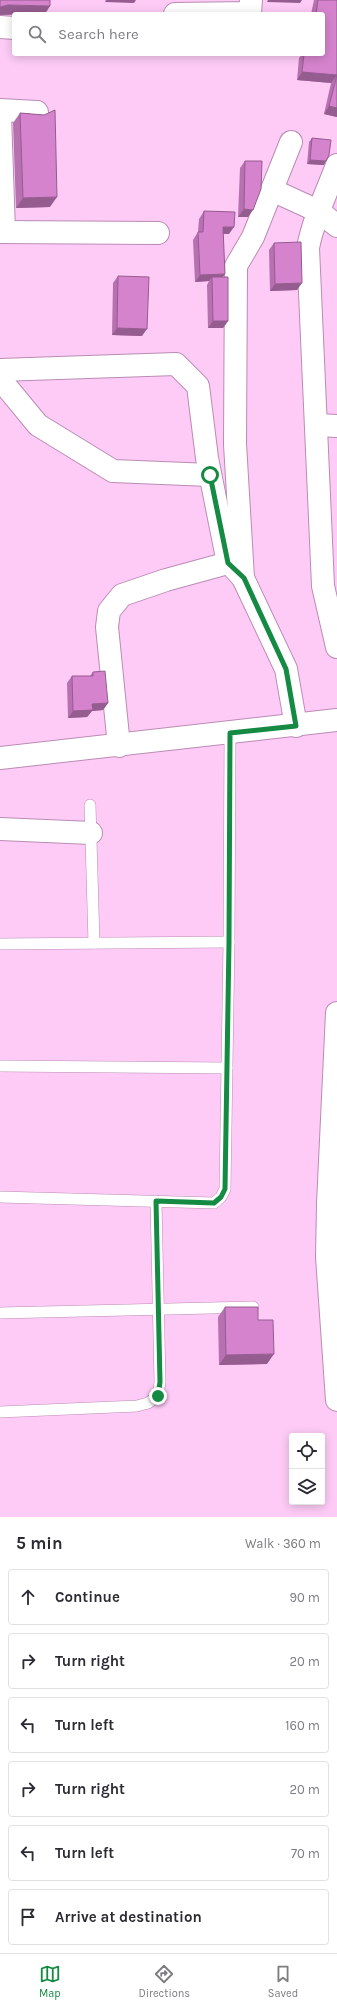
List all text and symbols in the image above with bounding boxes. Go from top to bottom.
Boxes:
search box [12,12,325,56]
icon: search [26,23,48,45]
text: Search here [58,25,139,43]
route start [201,466,219,484]
route end [149,1387,167,1405]
map controls [289,1433,325,1505]
button: locate [289,1433,325,1469]
button: layers [289,1469,325,1505]
text: 5 min [16,1533,63,1553]
text: Walk · 360 m [245,1536,321,1551]
icon: ahead [17,1586,39,1608]
text: Continue [55,1588,120,1606]
text: 90 m [289,1590,320,1605]
icon: right [17,1650,39,1672]
text: Turn right [55,1652,125,1670]
text: 20 m [290,1654,320,1669]
icon: left [17,1714,39,1736]
text: Turn left [55,1716,114,1734]
text: 160 m [285,1718,320,1733]
icon: right [17,1778,39,1800]
text: Turn right [55,1780,125,1798]
text: 20 m [290,1782,320,1797]
icon: left [17,1842,39,1864]
text: Turn left [55,1844,114,1862]
text: 70 m [291,1846,320,1861]
icon: arrive [17,1906,39,1928]
text: Arrive at destination [55,1908,202,1926]
tab: Map [39,1963,61,2000]
tab: Directions [138,1963,190,2000]
tab: Saved [268,1963,298,2000]

